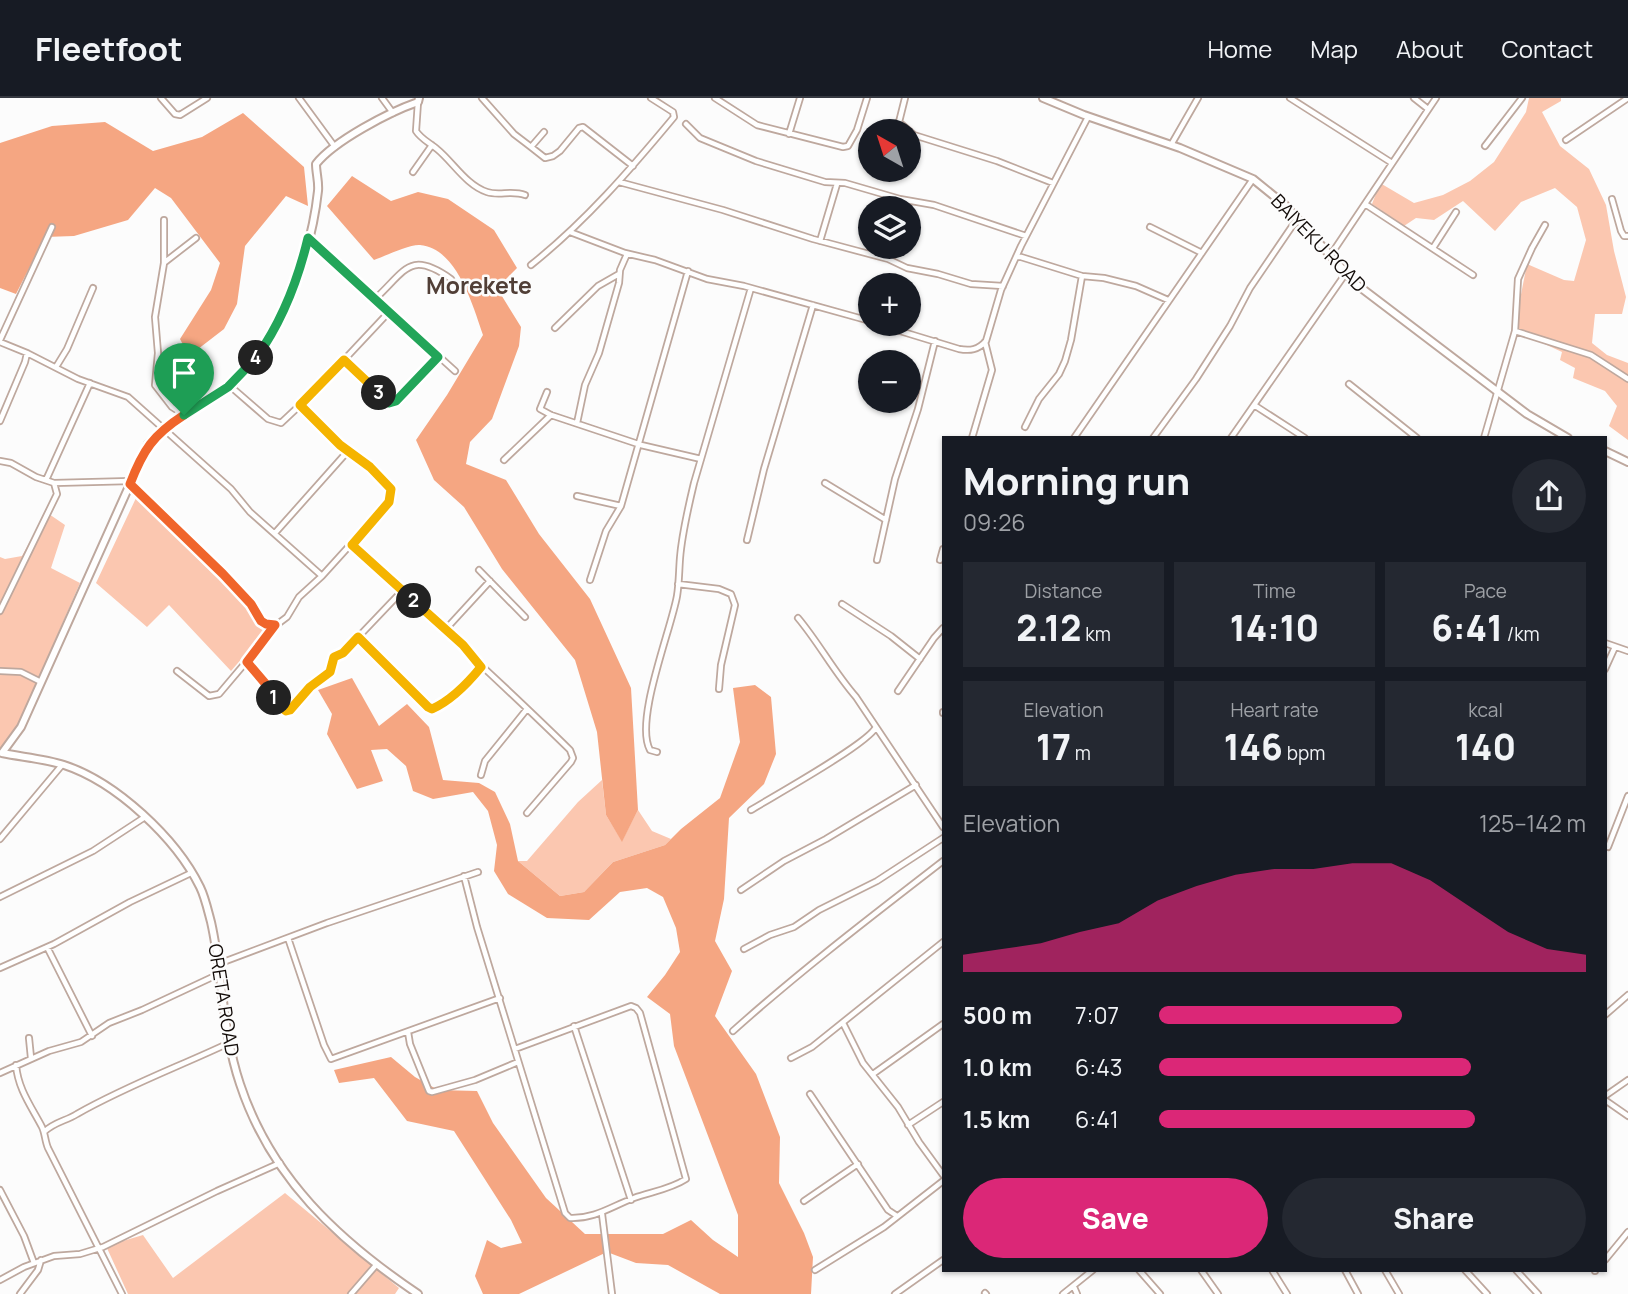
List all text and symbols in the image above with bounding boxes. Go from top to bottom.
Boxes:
text: Fleetfoot [35,26,182,71]
text: Home [1207,32,1272,65]
text: Map [1310,32,1358,65]
text: About [1396,32,1464,65]
text: Contact [1502,32,1593,65]
north arrow [858,119,920,182]
map controls [858,119,921,413]
street label: BAIYEKU ROAD [1265,188,1373,298]
button: layers [858,196,921,259]
district label: Morekete [426,269,532,301]
button: + [858,273,921,336]
pin: 4 [238,341,274,376]
pin [154,343,214,415]
text: 4 [250,344,261,370]
button: − [858,350,921,413]
icon: arrive [165,354,203,392]
pin: 3 [362,376,396,410]
text: 3 [373,379,384,405]
text: Morning run [963,454,1190,506]
button: share [1512,459,1586,533]
text: 09:26 [963,506,1026,538]
text: Distance [1025,578,1102,604]
text: Time [1253,578,1296,604]
text: Pace [1464,578,1507,604]
pin: 2 [396,584,432,618]
text: 2 [408,587,419,613]
text: 2.12 [1016,604,1081,652]
text: 14:10 [1230,604,1319,652]
text: 6:41 [1431,604,1503,652]
text: km [1081,621,1111,647]
text: /km [1503,621,1540,647]
pin: 1 [256,680,292,716]
text: 1 [269,684,278,710]
text: Elevation [1023,697,1104,723]
text: Heart rate [1230,697,1319,723]
text: kcal [1468,697,1503,723]
text: 17 [1036,723,1071,771]
text: 146 [1224,723,1283,771]
text: 140 [1455,723,1516,771]
text: m [1071,740,1091,766]
text: bpm [1283,740,1325,766]
text: Elevation [963,807,1060,839]
text: 125–142 m [1479,807,1586,839]
street label: ORETA ROAD [202,942,246,1058]
text: 500 m [963,999,1032,1031]
text: 7:07 [1075,999,1119,1031]
text: 1.0 km [963,1051,1032,1083]
text: 6:43 [1075,1051,1122,1083]
text: 1.5 km [963,1103,1030,1135]
text: 6:41 [1075,1103,1119,1135]
button: Save [963,1178,1268,1258]
button: Share [1282,1178,1586,1258]

